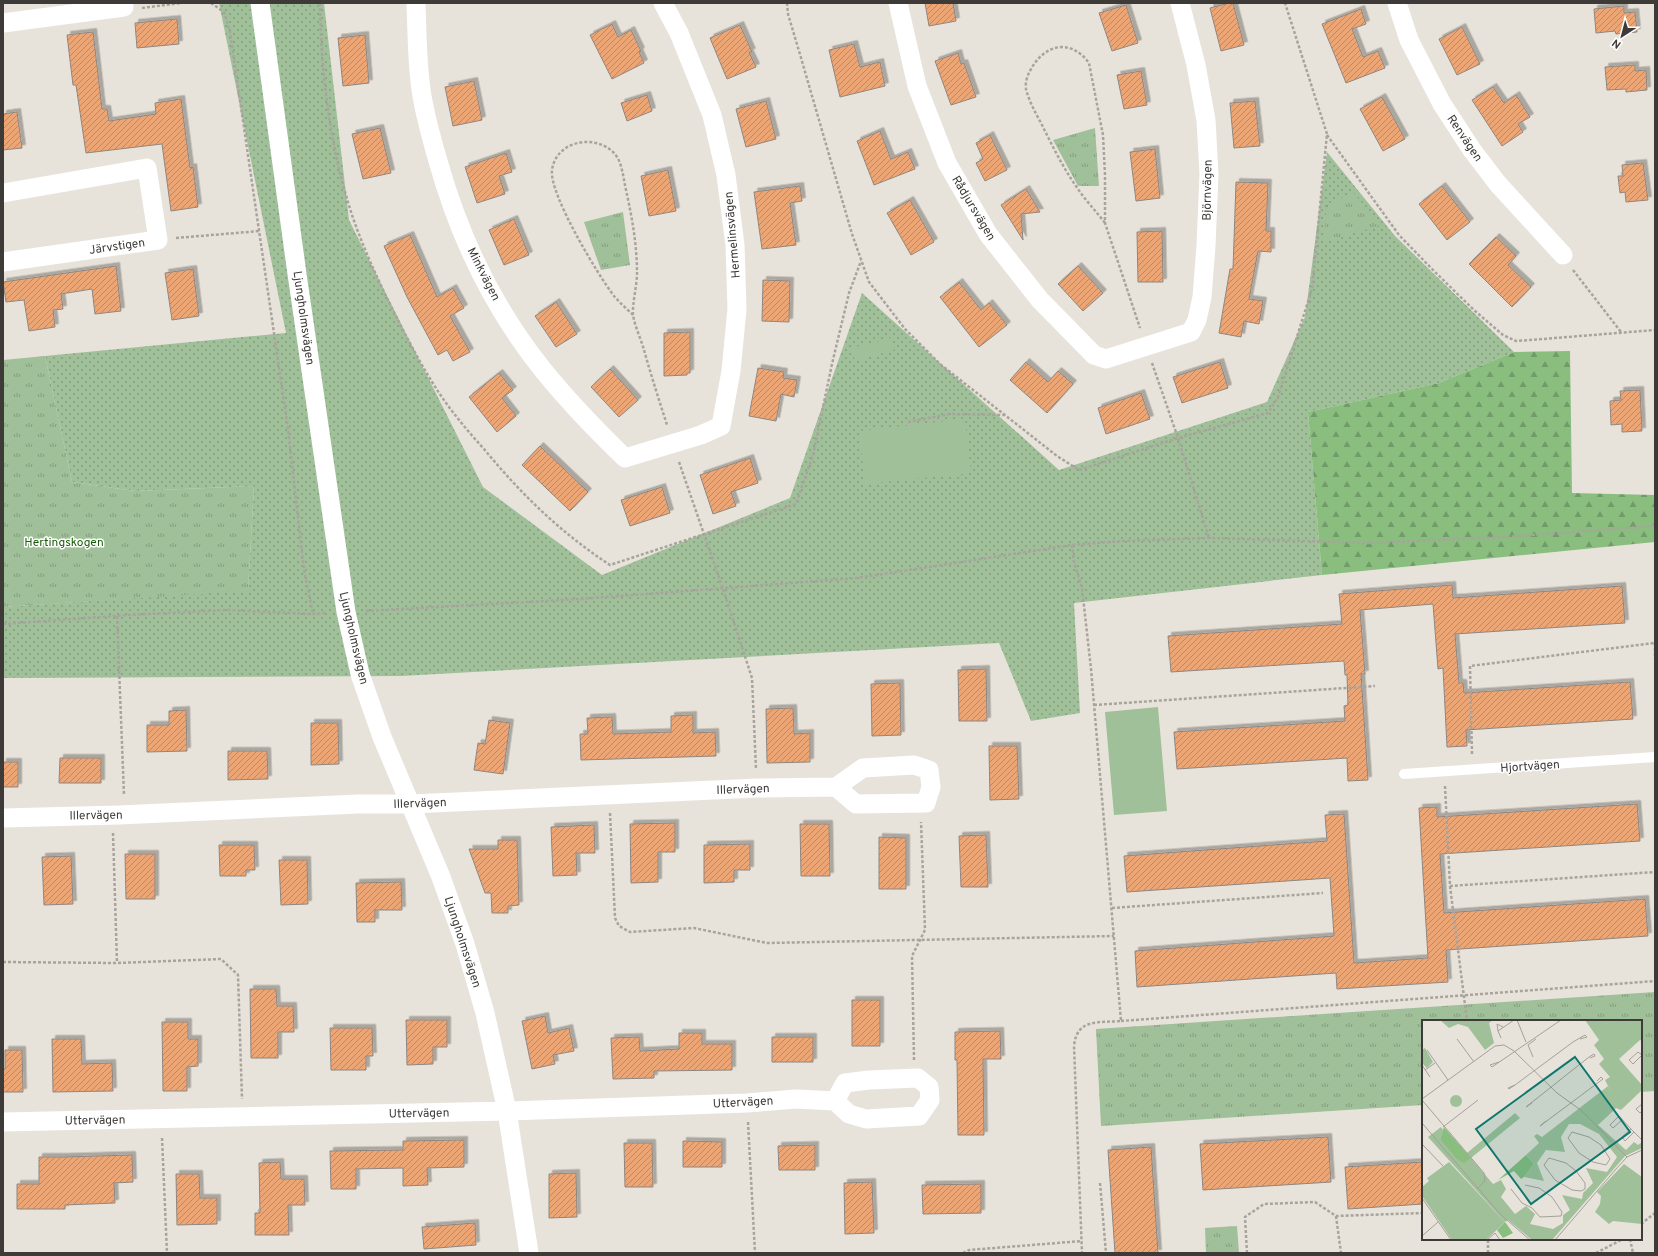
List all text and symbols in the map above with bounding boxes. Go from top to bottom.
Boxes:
north arrow [1602,16,1642,56]
text: N [1609,35,1624,51]
street label: Renvägen [1443,112,1486,165]
street label: Björnvägen [1199,159,1217,221]
street label: Rådjursvägen [948,173,999,244]
street label: Hermelinsvägen [721,191,745,279]
street label: Järvstigen [88,235,146,259]
street label: Minkvägen [463,245,503,304]
street label: Ljungholmsvägen [288,270,318,366]
park label: Hertingskogen [24,535,104,551]
street label: Ljungholmsvägen [335,590,371,686]
street label: Hjortvägen [1500,757,1560,777]
street label: Illervägen [716,781,770,799]
street label: Illervägen [393,795,447,813]
street label: Illervägen [69,808,123,824]
street label: Ljungholmsvägen [440,895,484,990]
inset map [1422,1020,1642,1240]
street label: Uttervägen [712,1093,774,1113]
street label: Uttervägen [389,1105,449,1123]
street label: Uttervägen [65,1112,125,1130]

